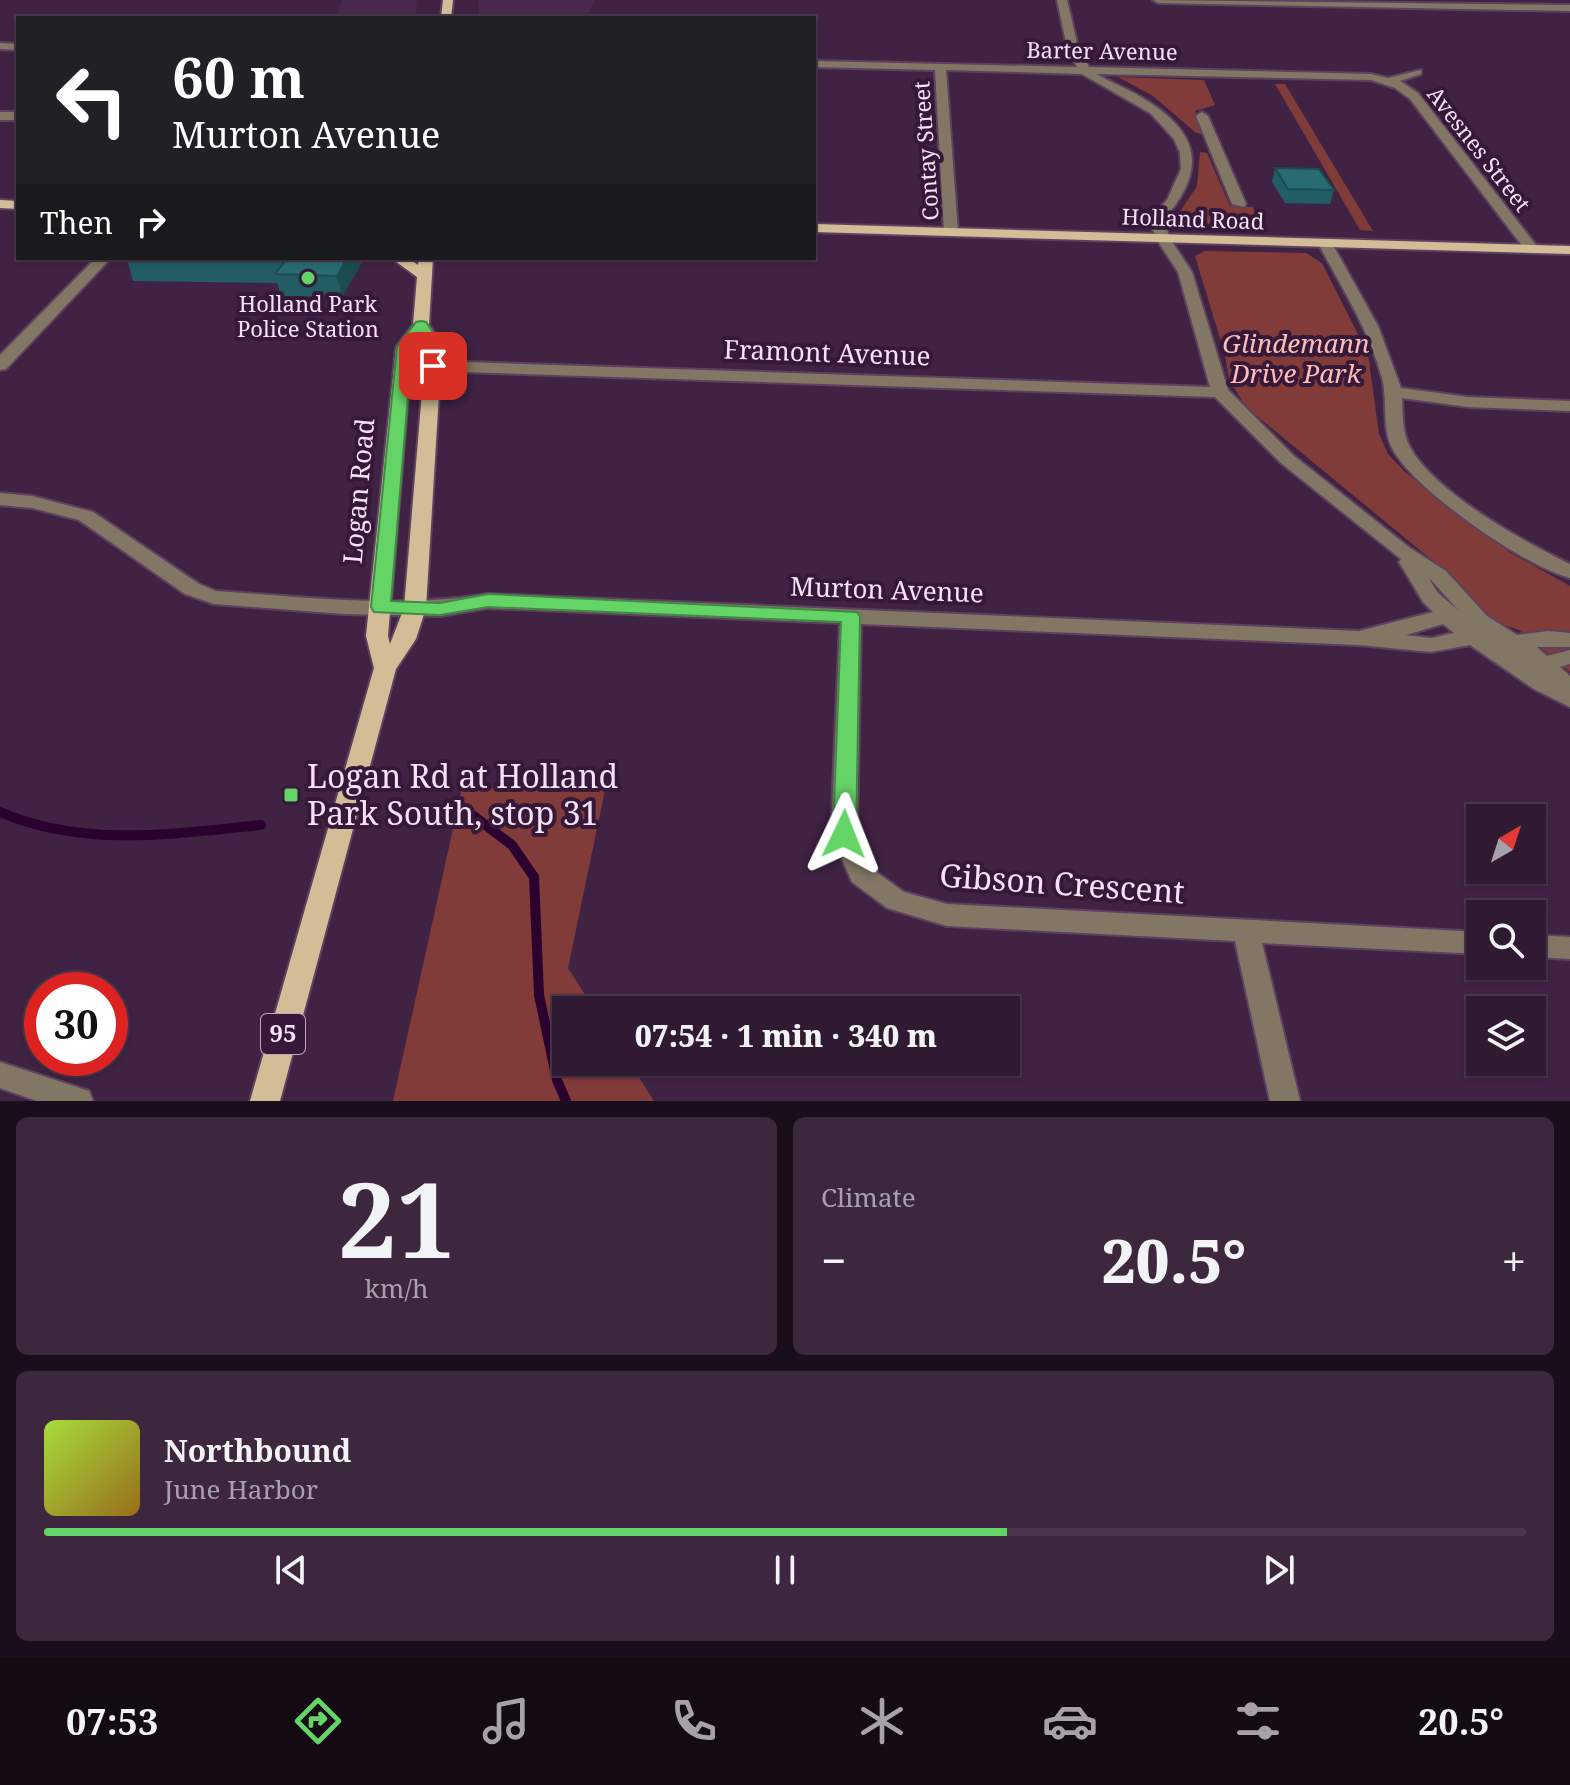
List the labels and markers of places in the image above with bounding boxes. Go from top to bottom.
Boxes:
marker: Holland Park Police Station [299,269,317,287]
place label: Holland Park Police Station [237,288,379,343]
pin [399,332,467,400]
place label: Logan Rd at Holland Park South, stop 31 [307,754,618,834]
marker: Logan Rd at Holland Park South, stop 31 [282,786,300,804]

